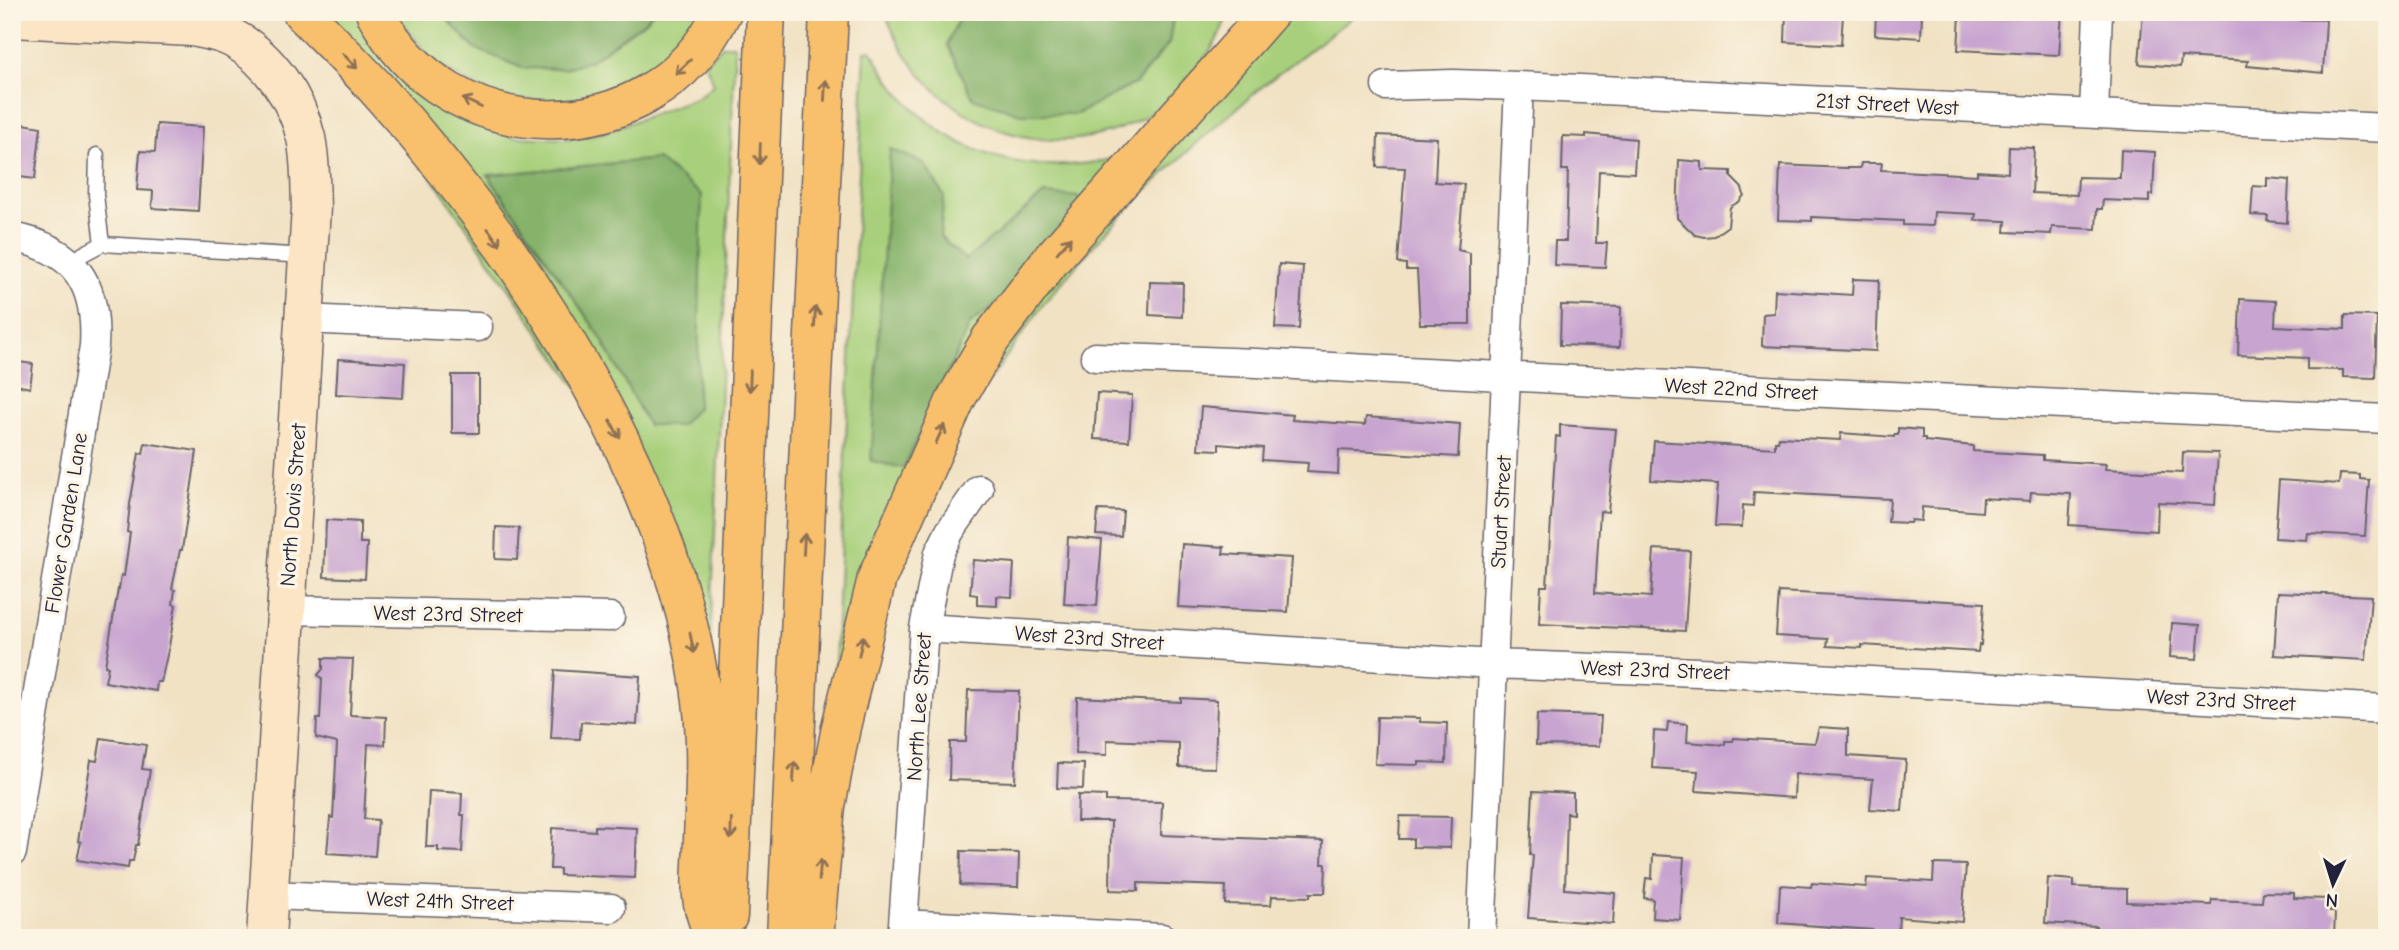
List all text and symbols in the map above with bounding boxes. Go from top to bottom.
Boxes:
one-way arrow [341,52,358,69]
one-way arrow [675,59,692,76]
one-way arrow [819,79,832,102]
street label: 21st Street West [1815,88,1960,120]
one-way arrow [462,96,483,110]
one-way arrow [753,142,766,165]
one-way arrow [487,227,501,246]
one-way arrow [1056,236,1072,254]
one-way arrow [808,306,821,329]
one-way arrow [744,369,757,392]
street label: West 22nd Street [1664,373,1819,405]
one-way arrow [608,419,622,439]
street label: North Davis Street [275,422,311,587]
one-way arrow [934,424,947,445]
street label: Flower Garden Lane [40,431,92,615]
street label: Stuart Street [1486,454,1516,569]
one-way arrow [798,533,811,556]
street label: West 23rd Street [373,601,524,627]
street label: West 23rd Street [1014,621,1165,655]
one-way arrow [685,631,699,654]
street label: North Lee Street [902,631,936,782]
one-way arrow [854,635,868,658]
street label: West 23rd Street [1580,655,1731,685]
street label: West 23rd Street [2146,684,2297,716]
one-way arrow [787,760,800,783]
one-way arrow [725,817,738,840]
north arrow [2298,848,2368,918]
one-way arrow [814,859,827,882]
street label: West 24th Street [366,886,515,916]
text: N [2325,889,2339,911]

